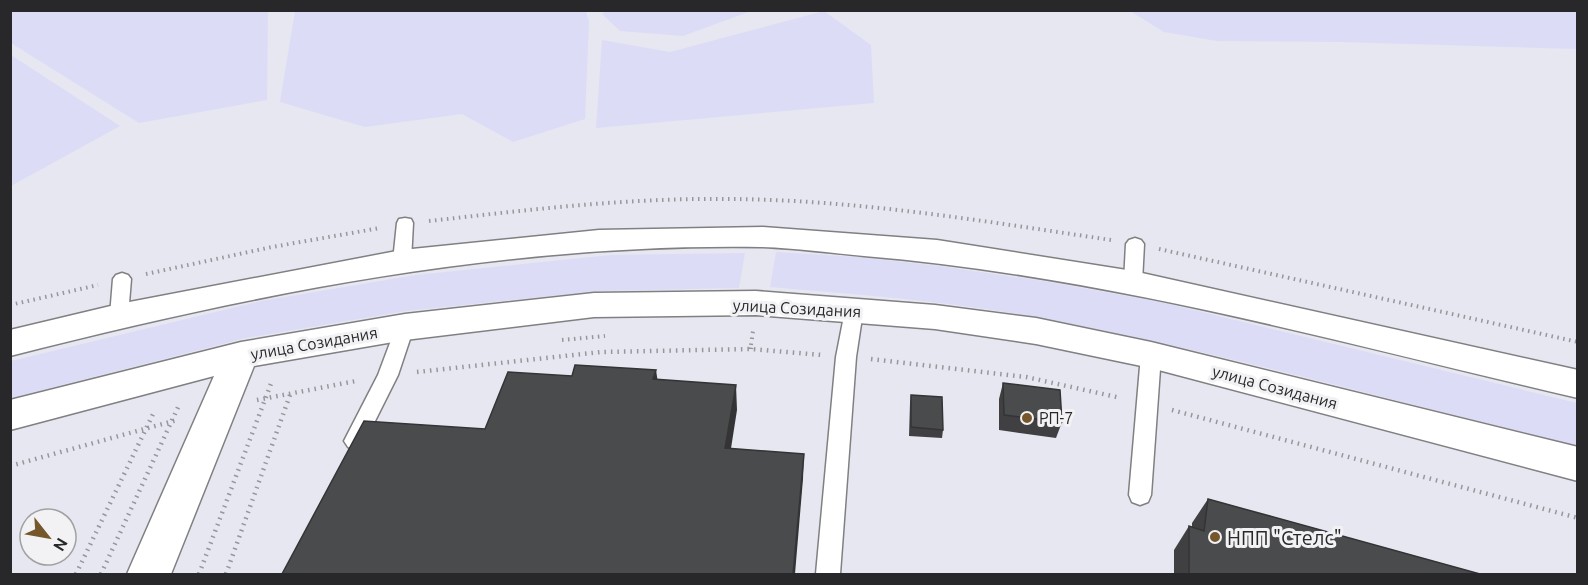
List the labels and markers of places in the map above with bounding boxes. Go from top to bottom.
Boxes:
place label: РП-7 [1039,409,1073,427]
marker: РП-7 [1020,411,1034,425]
place label: НПП "Стелс" [1227,526,1342,549]
marker: НПП "Стелс" [1208,530,1222,544]

